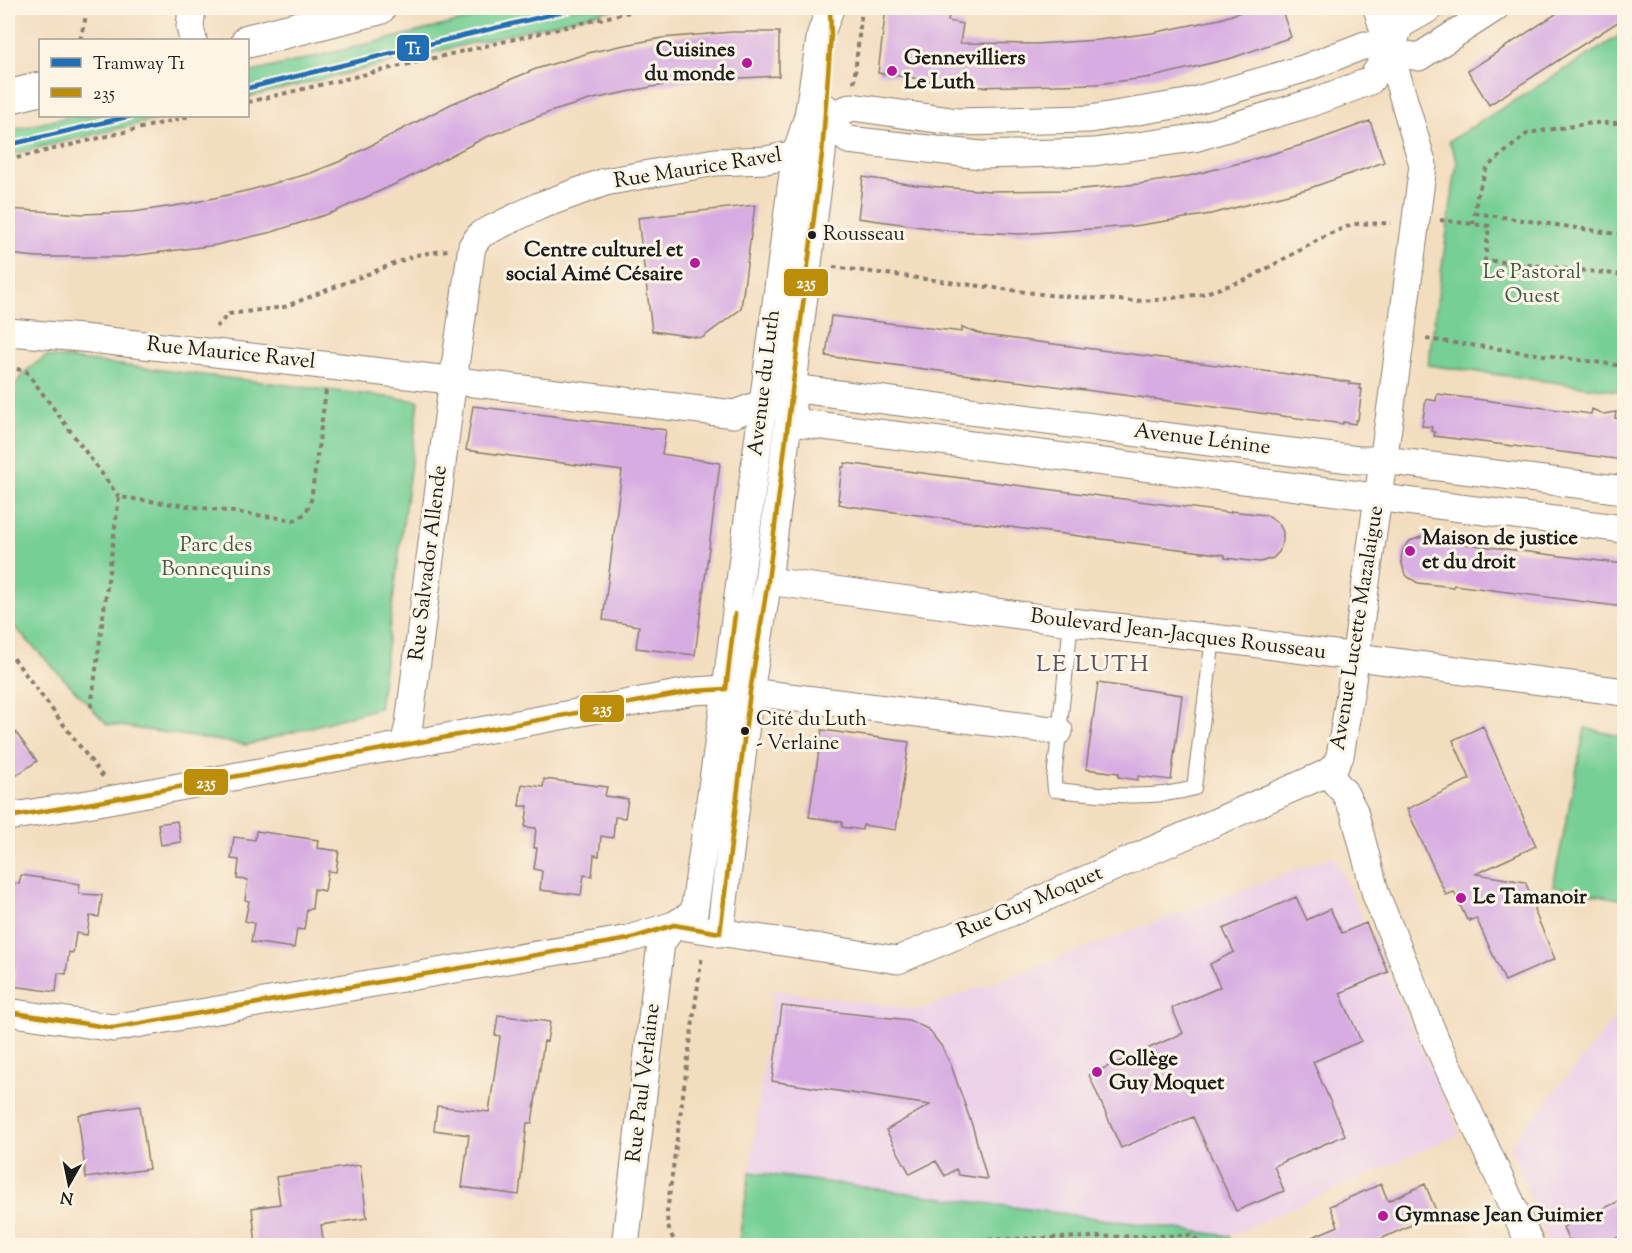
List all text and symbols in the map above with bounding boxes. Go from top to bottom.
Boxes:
line badge: T1 [396,34,430,62]
place label: Cuisines du monde [644,36,735,90]
legend [39,39,249,117]
text: T1 [405,39,421,62]
place label: Gennevilliers Le Luth [904,44,1026,98]
text: Tramway T1 [93,52,185,78]
marker: Cuisines du monde [740,56,754,70]
marker: Gennevilliers Le Luth [885,64,899,78]
text: 235 [93,82,115,108]
street label: Rue Maurice Ravel [612,141,784,197]
place label: Rousseau [823,221,905,250]
marker: Rousseau [806,229,818,241]
place label: Centre culturel et social Aimé Césaire [506,236,684,290]
marker: Centre culturel et social Aimé Césaire [688,256,702,270]
park label: Le Pastoral Ouest [1483,258,1581,312]
line badge: 235 [783,268,829,297]
text: 235 [796,273,816,296]
street label: Avenue du Luth [741,308,789,458]
street label: Rue Maurice Ravel [145,330,317,378]
street label: Avenue Lénine [1132,417,1272,463]
street label: Rue Salvador Allende [402,464,456,662]
street label: Avenue Lucette Mazalaigue [1324,504,1392,752]
place label: Maison de justice et du droit [1422,524,1578,578]
park label: Parc des Bonnequins [161,531,271,585]
marker: Maison de justice et du droit [1403,544,1417,558]
street label: Boulevard Jean-Jacques Rousseau [1028,602,1328,668]
district label: LE LUTH [1036,648,1150,682]
line badge: 235 [579,694,625,723]
text: 235 [592,699,612,722]
place label: Cité du Luth - Verlaine [756,706,867,759]
marker: Cité du Luth - Verlaine [739,725,751,737]
line badge: 235 [183,768,229,796]
text: 235 [196,773,216,796]
street label: Rue Guy Moquet [952,859,1108,947]
place label: Le Tamanoir [1473,883,1587,913]
marker: Le Tamanoir [1454,891,1468,905]
street label: Rue Paul Verlaine [619,1002,669,1164]
place label: Collège Guy Moquet [1109,1045,1225,1099]
marker: Collège Guy Moquet [1090,1065,1104,1079]
north arrow [39,1154,99,1214]
text: N [59,1184,75,1209]
place label: Gymnase Jean Guimier [1395,1201,1603,1231]
marker: Gymnase Jean Guimier [1376,1209,1390,1223]

